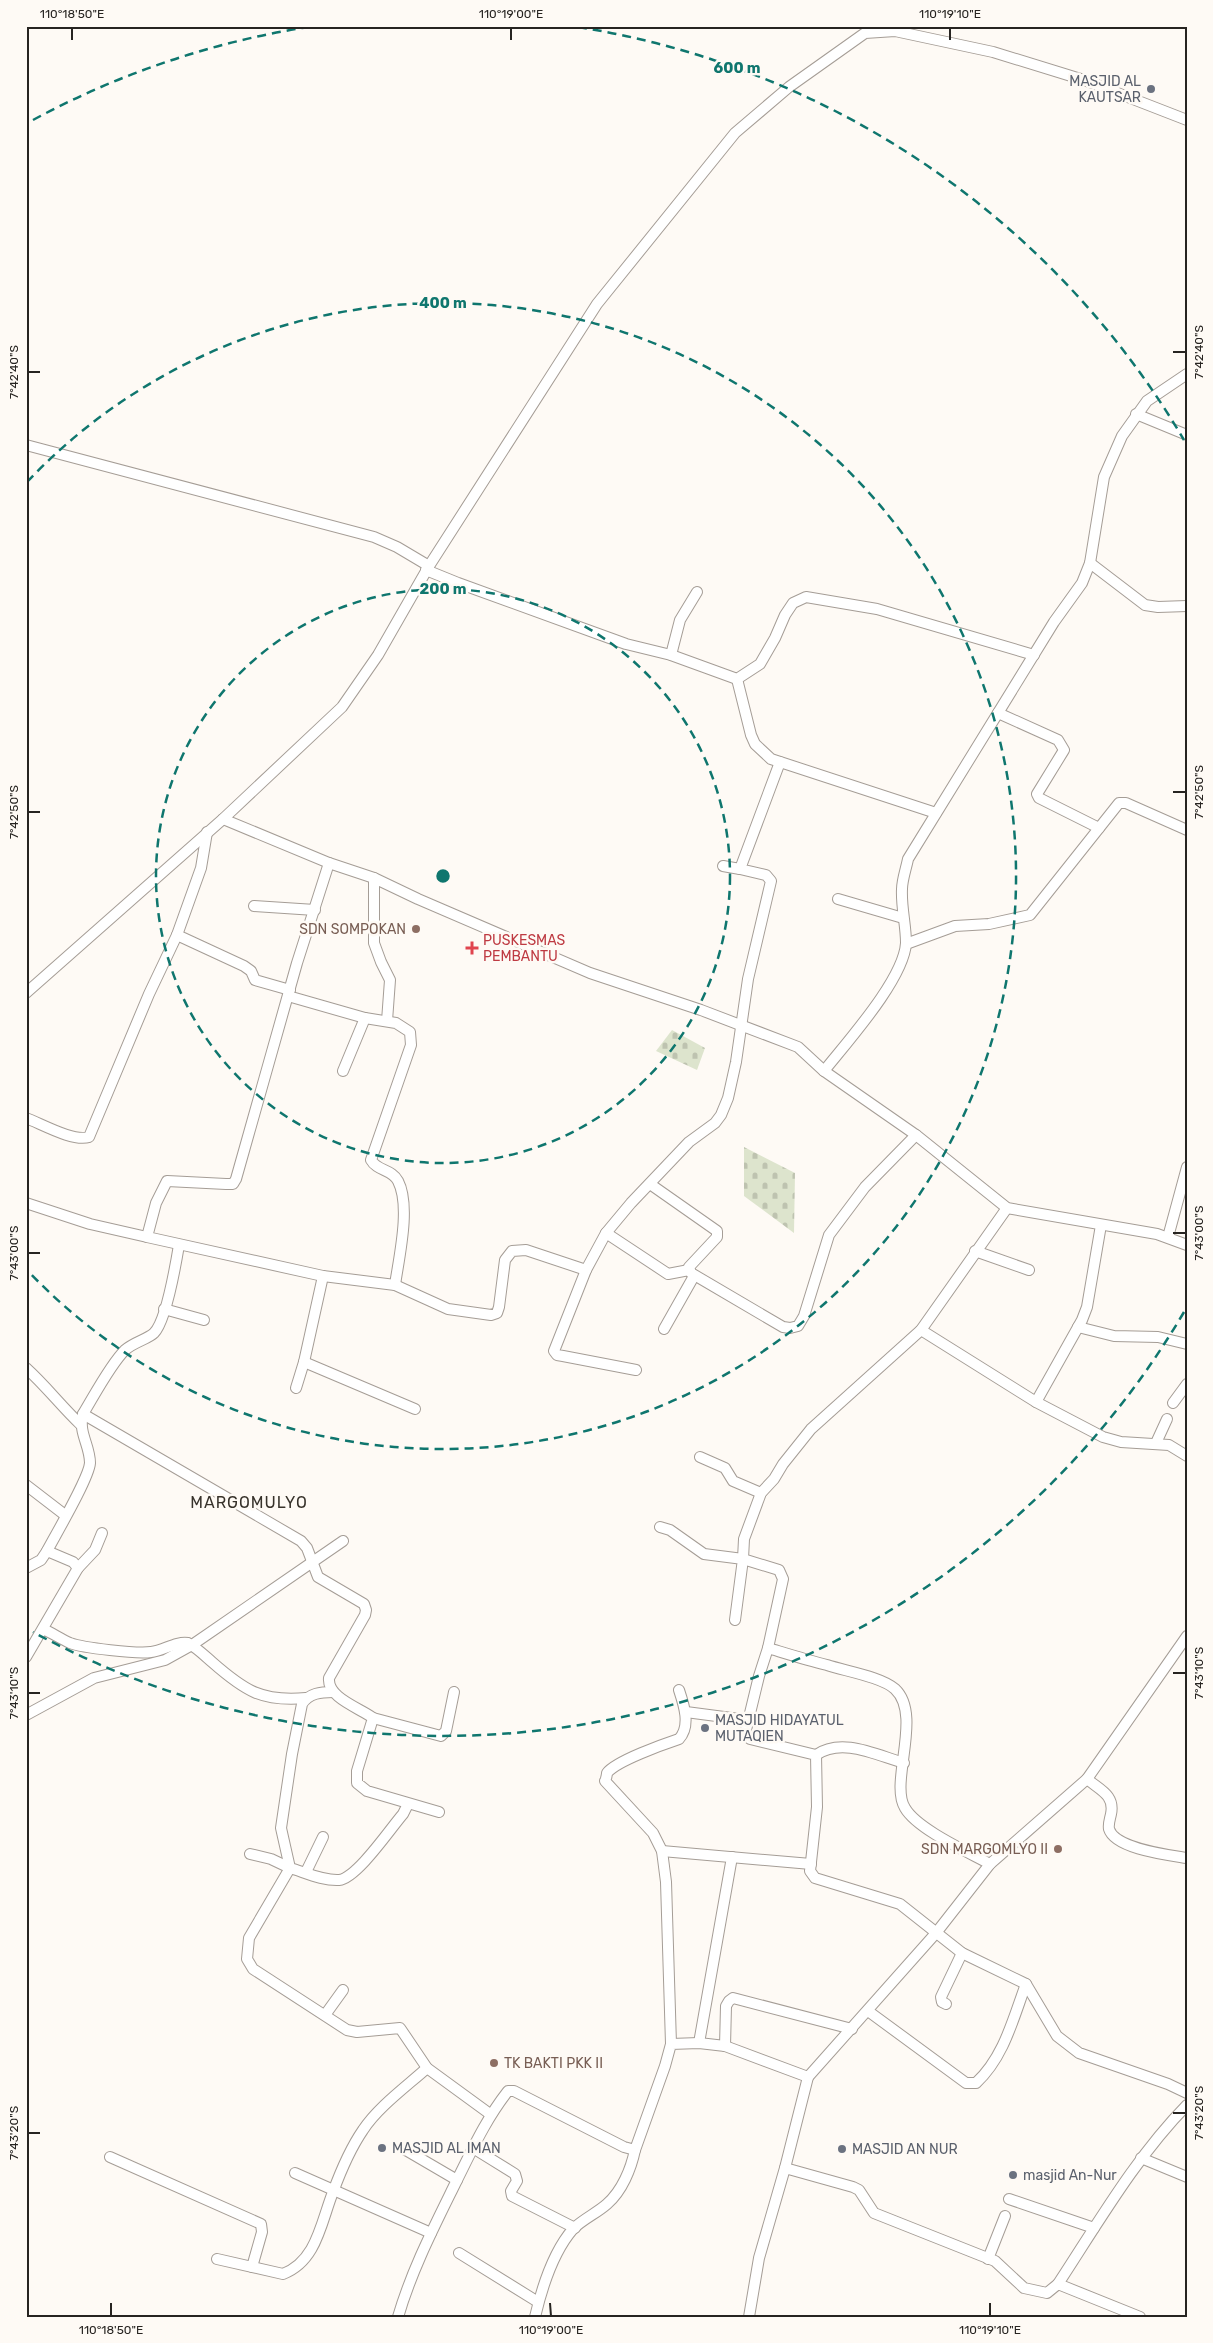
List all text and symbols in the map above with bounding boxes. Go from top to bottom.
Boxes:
text: 110°18'50"E [40,7,104,21]
text: 110°19'00"E [479,7,543,21]
text: 110°19'10"E [919,7,981,21]
text: 600 m [713,59,761,77]
place label: MASJID AL KAUTSAR [1069,73,1141,106]
marker: MASJID AL KAUTSAR [1145,83,1157,95]
text: 400 m [419,294,467,312]
text: 7°42'40"S [1192,325,1206,379]
text: 7°42'40"S [7,345,21,399]
text: 200 m [419,580,467,598]
text: 7°42'50"S [1192,765,1206,819]
text: 7°42'50"S [7,785,21,839]
centre of rings [434,867,452,885]
place label: SDN SOMPOKAN [299,921,406,938]
marker: SDN SOMPOKAN [410,923,422,935]
place label: PUSKESMAS PEMBANTU [483,932,565,965]
marker: PUSKESMAS PEMBANTU [465,941,479,955]
text: 7°43'00"S [1192,1206,1206,1260]
text: 7°43'00"S [7,1226,21,1280]
district label: MARGOMULYO [190,1493,308,1512]
text: 7°43'10"S [1192,1647,1206,1699]
text: 7°43'10"S [7,1667,21,1719]
place label: MASJID HIDAYATUL MUTAQIEN [715,1712,844,1745]
marker: MASJID HIDAYATUL MUTAQIEN [699,1722,711,1734]
place label: SDN MARGOMLYO II [921,1841,1048,1858]
marker: SDN MARGOMLYO II [1052,1843,1064,1855]
place label: TK BAKTI PKK II [504,2055,603,2072]
marker: TK BAKTI PKK II [488,2057,500,2069]
text: 7°43'20"S [1192,2086,1206,2140]
text: 7°43'20"S [7,2106,21,2160]
place label: MASJID AL IMAN [392,2140,501,2157]
place label: MASJID AN NUR [852,2141,958,2158]
marker: MASJID AL IMAN [376,2142,388,2154]
marker: MASJID AN NUR [836,2143,848,2155]
place label: masjid An-Nur [1023,2167,1117,2184]
marker: masjid An-Nur [1007,2169,1019,2181]
text: 110°18'50"E [79,2323,143,2337]
text: 110°19'00"E [519,2323,583,2337]
text: 110°19'10"E [959,2323,1021,2337]

